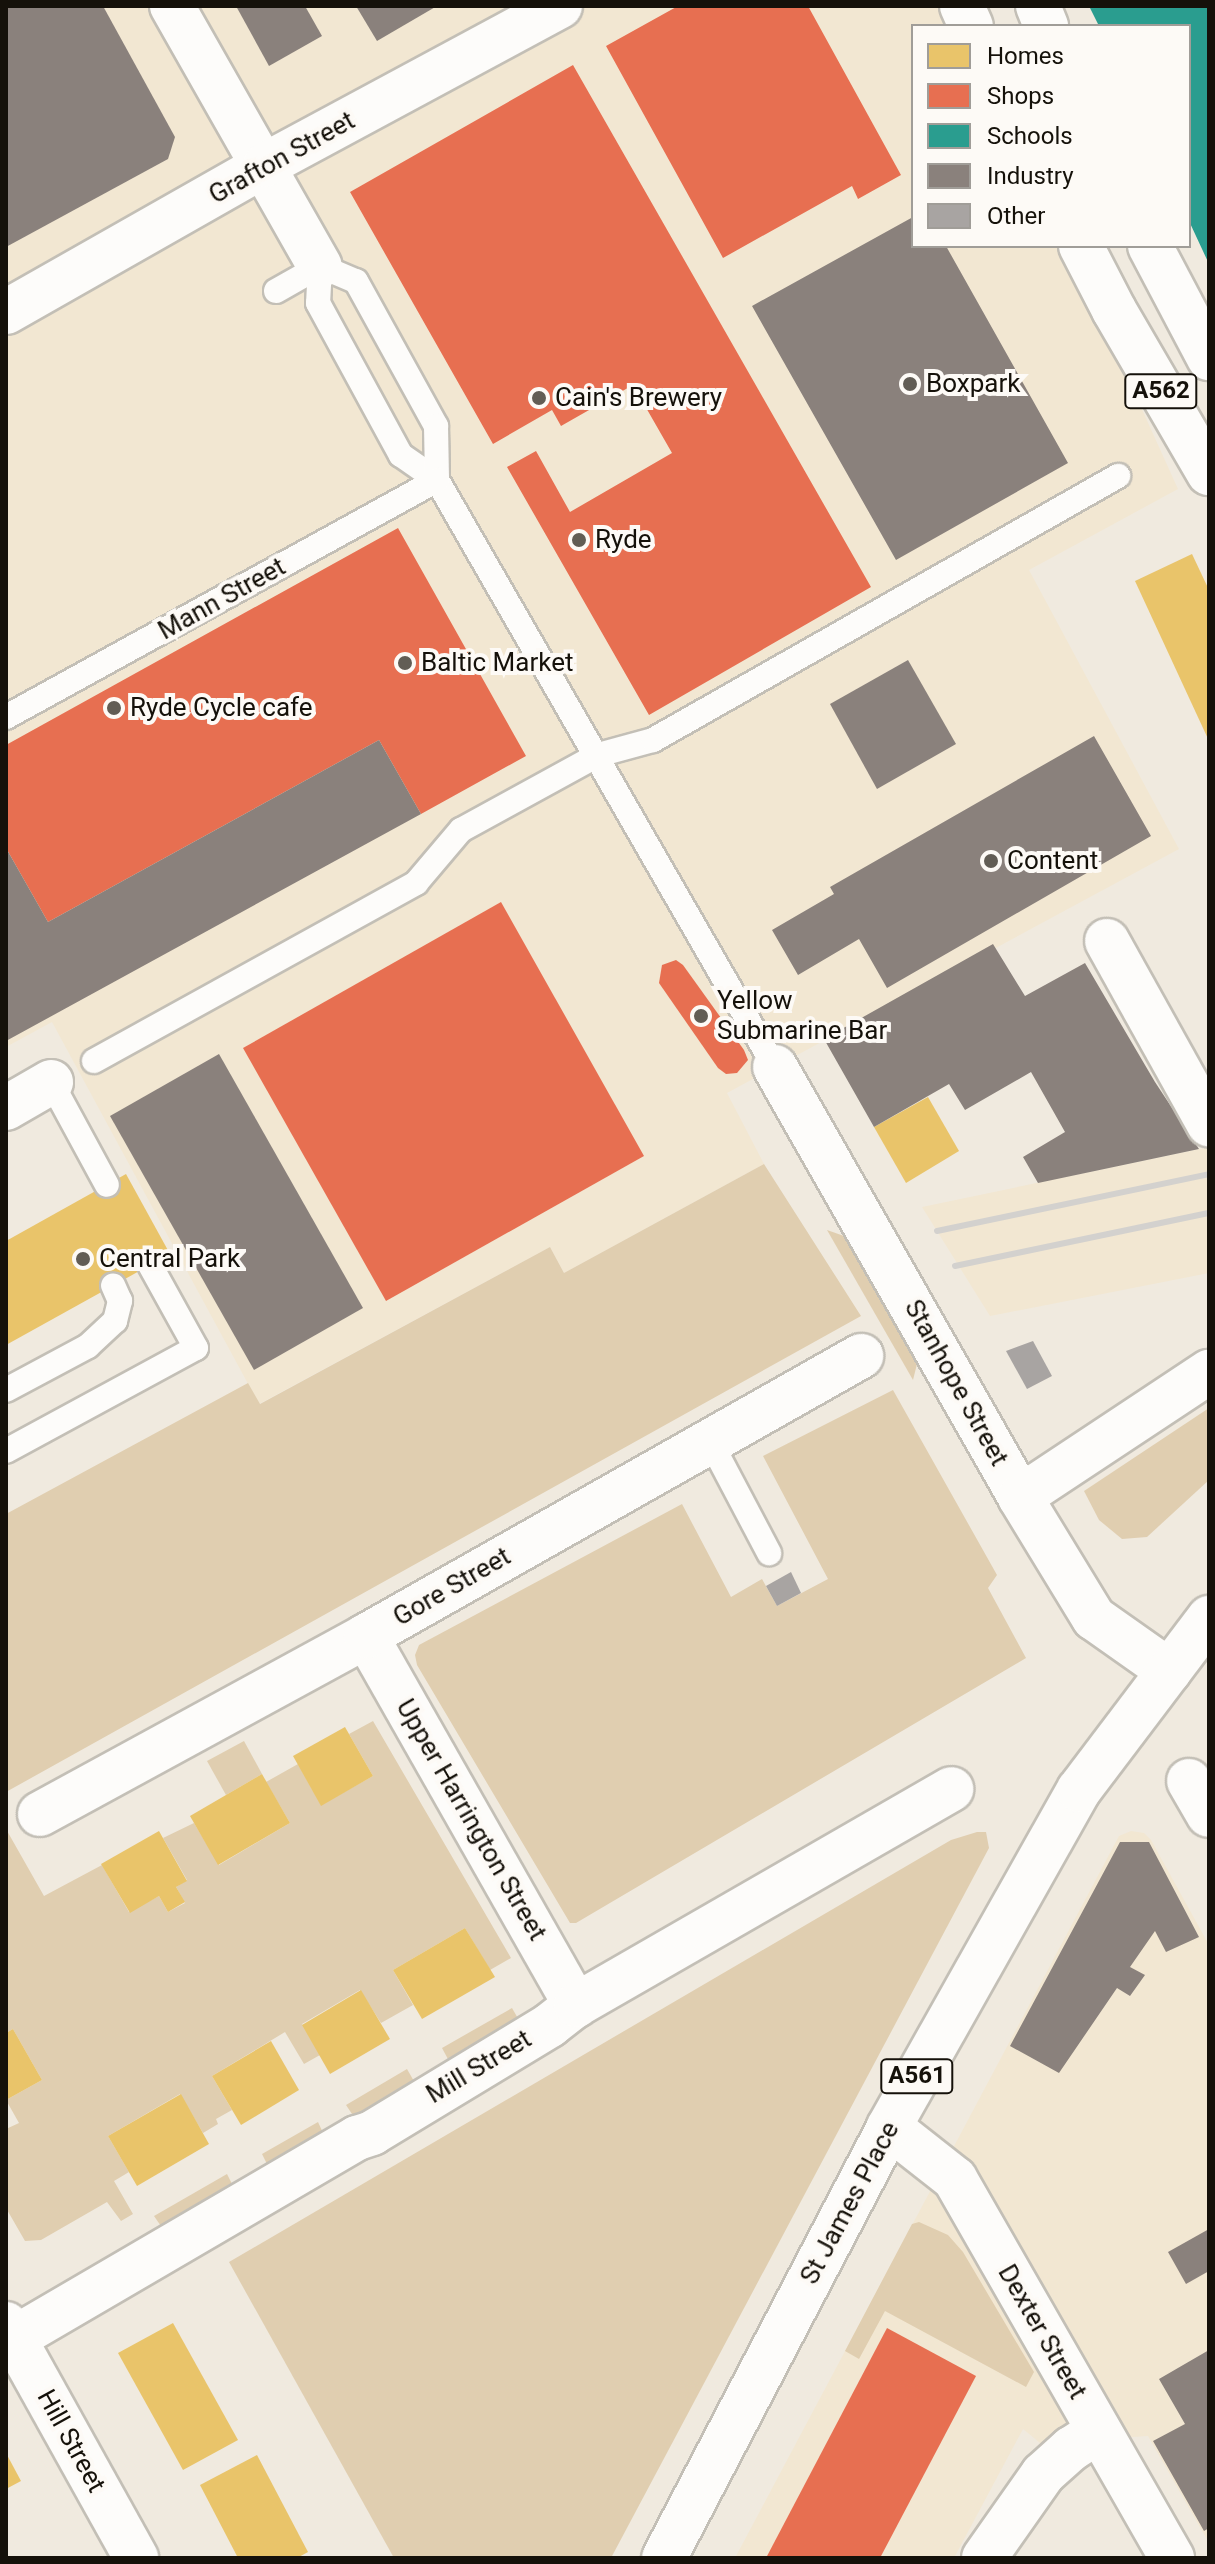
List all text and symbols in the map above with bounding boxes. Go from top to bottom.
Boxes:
legend [911,24,1191,248]
text: Homes [987,42,1064,70]
text: Shops [987,82,1054,110]
street label: Grafton Street [204,105,360,211]
text: Schools [987,122,1073,150]
text: Industry [987,162,1073,190]
text: Other [987,202,1045,230]
place label: Boxpark [926,368,1020,400]
road number: A562 [1123,371,1199,411]
marker: Boxpark [901,375,919,393]
place label: Cain's Brewery [555,382,722,414]
marker: Cain's Brewery [530,389,548,407]
place label: Ryde [595,524,652,556]
marker: Ryde [570,531,588,549]
street label: Mann Street [153,551,291,647]
place label: Baltic Market [421,647,573,679]
marker: Baltic Market [396,654,414,672]
place label: Ryde Cycle cafe [130,692,313,724]
marker: Ryde Cycle cafe [105,699,123,717]
place label: Content [1007,845,1098,877]
marker: Content [982,852,1000,870]
place label: Yellow Submarine Bar [717,985,887,1046]
marker: Yellow Submarine Bar [692,1007,710,1025]
place label: Central Park [99,1243,240,1275]
marker: Central Park [74,1250,92,1268]
street label: Stanhope Street [898,1295,1014,1471]
street label: Gore Street [388,1541,516,1633]
street label: Upper Harrington Street [389,1694,553,1946]
street label: Mill Street [421,2024,537,2110]
road number: A561 [879,2056,955,2096]
street label: St James Place [794,2116,906,2290]
street label: Dexter Street [991,2259,1093,2405]
street label: Hill Street [30,2384,112,2498]

